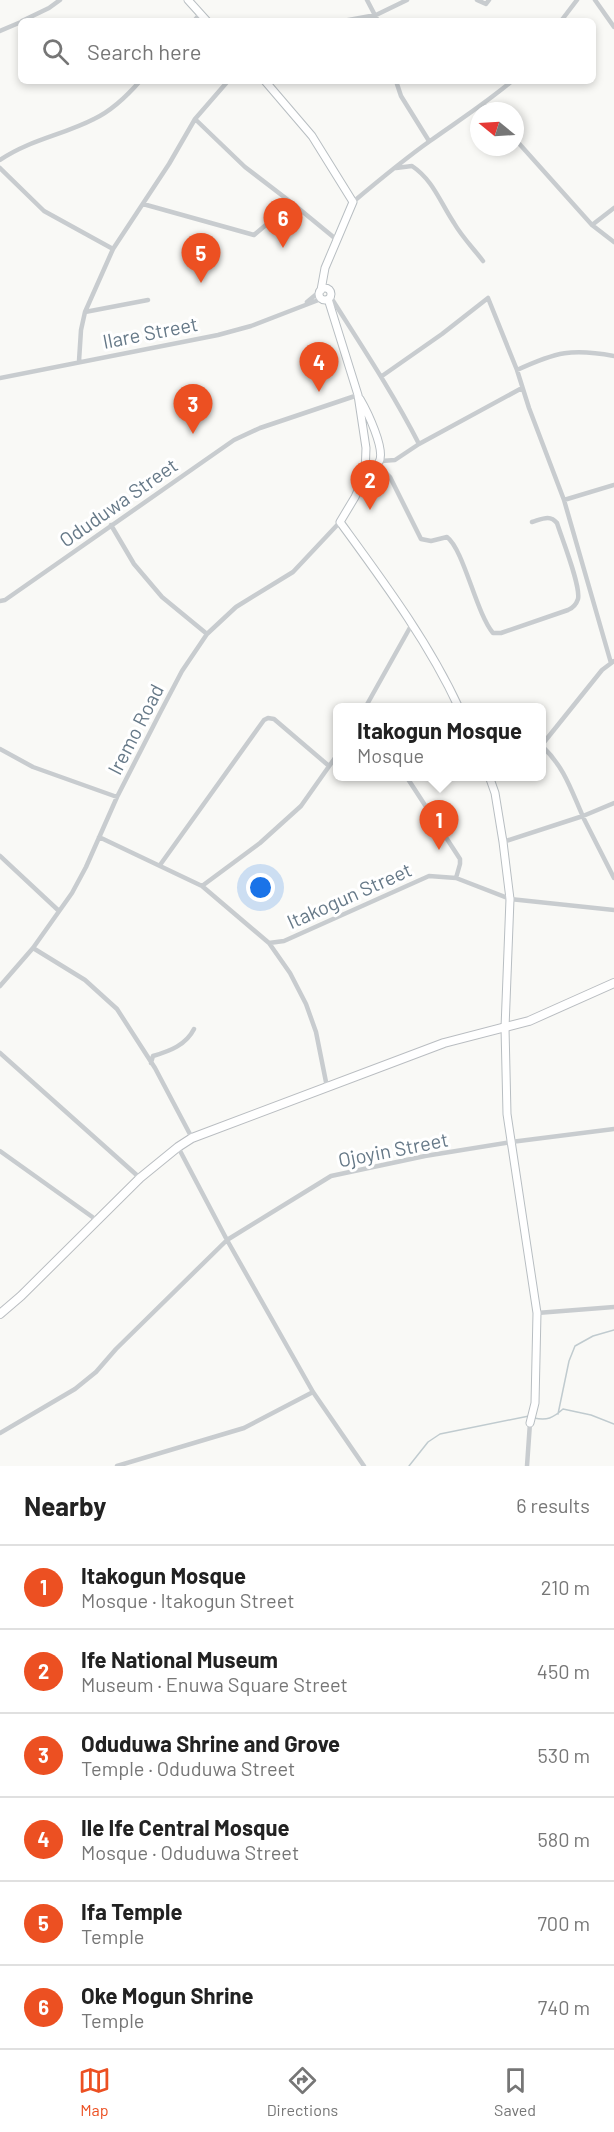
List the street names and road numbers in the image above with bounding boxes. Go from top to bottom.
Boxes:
street label: Ilare Street [100,311,200,353]
street label: Oduduwa Street [54,452,182,552]
street label: Iremo Road [102,680,168,778]
street label: Itakogun Street [283,857,415,933]
street label: Ojoyin Street [336,1127,450,1171]

